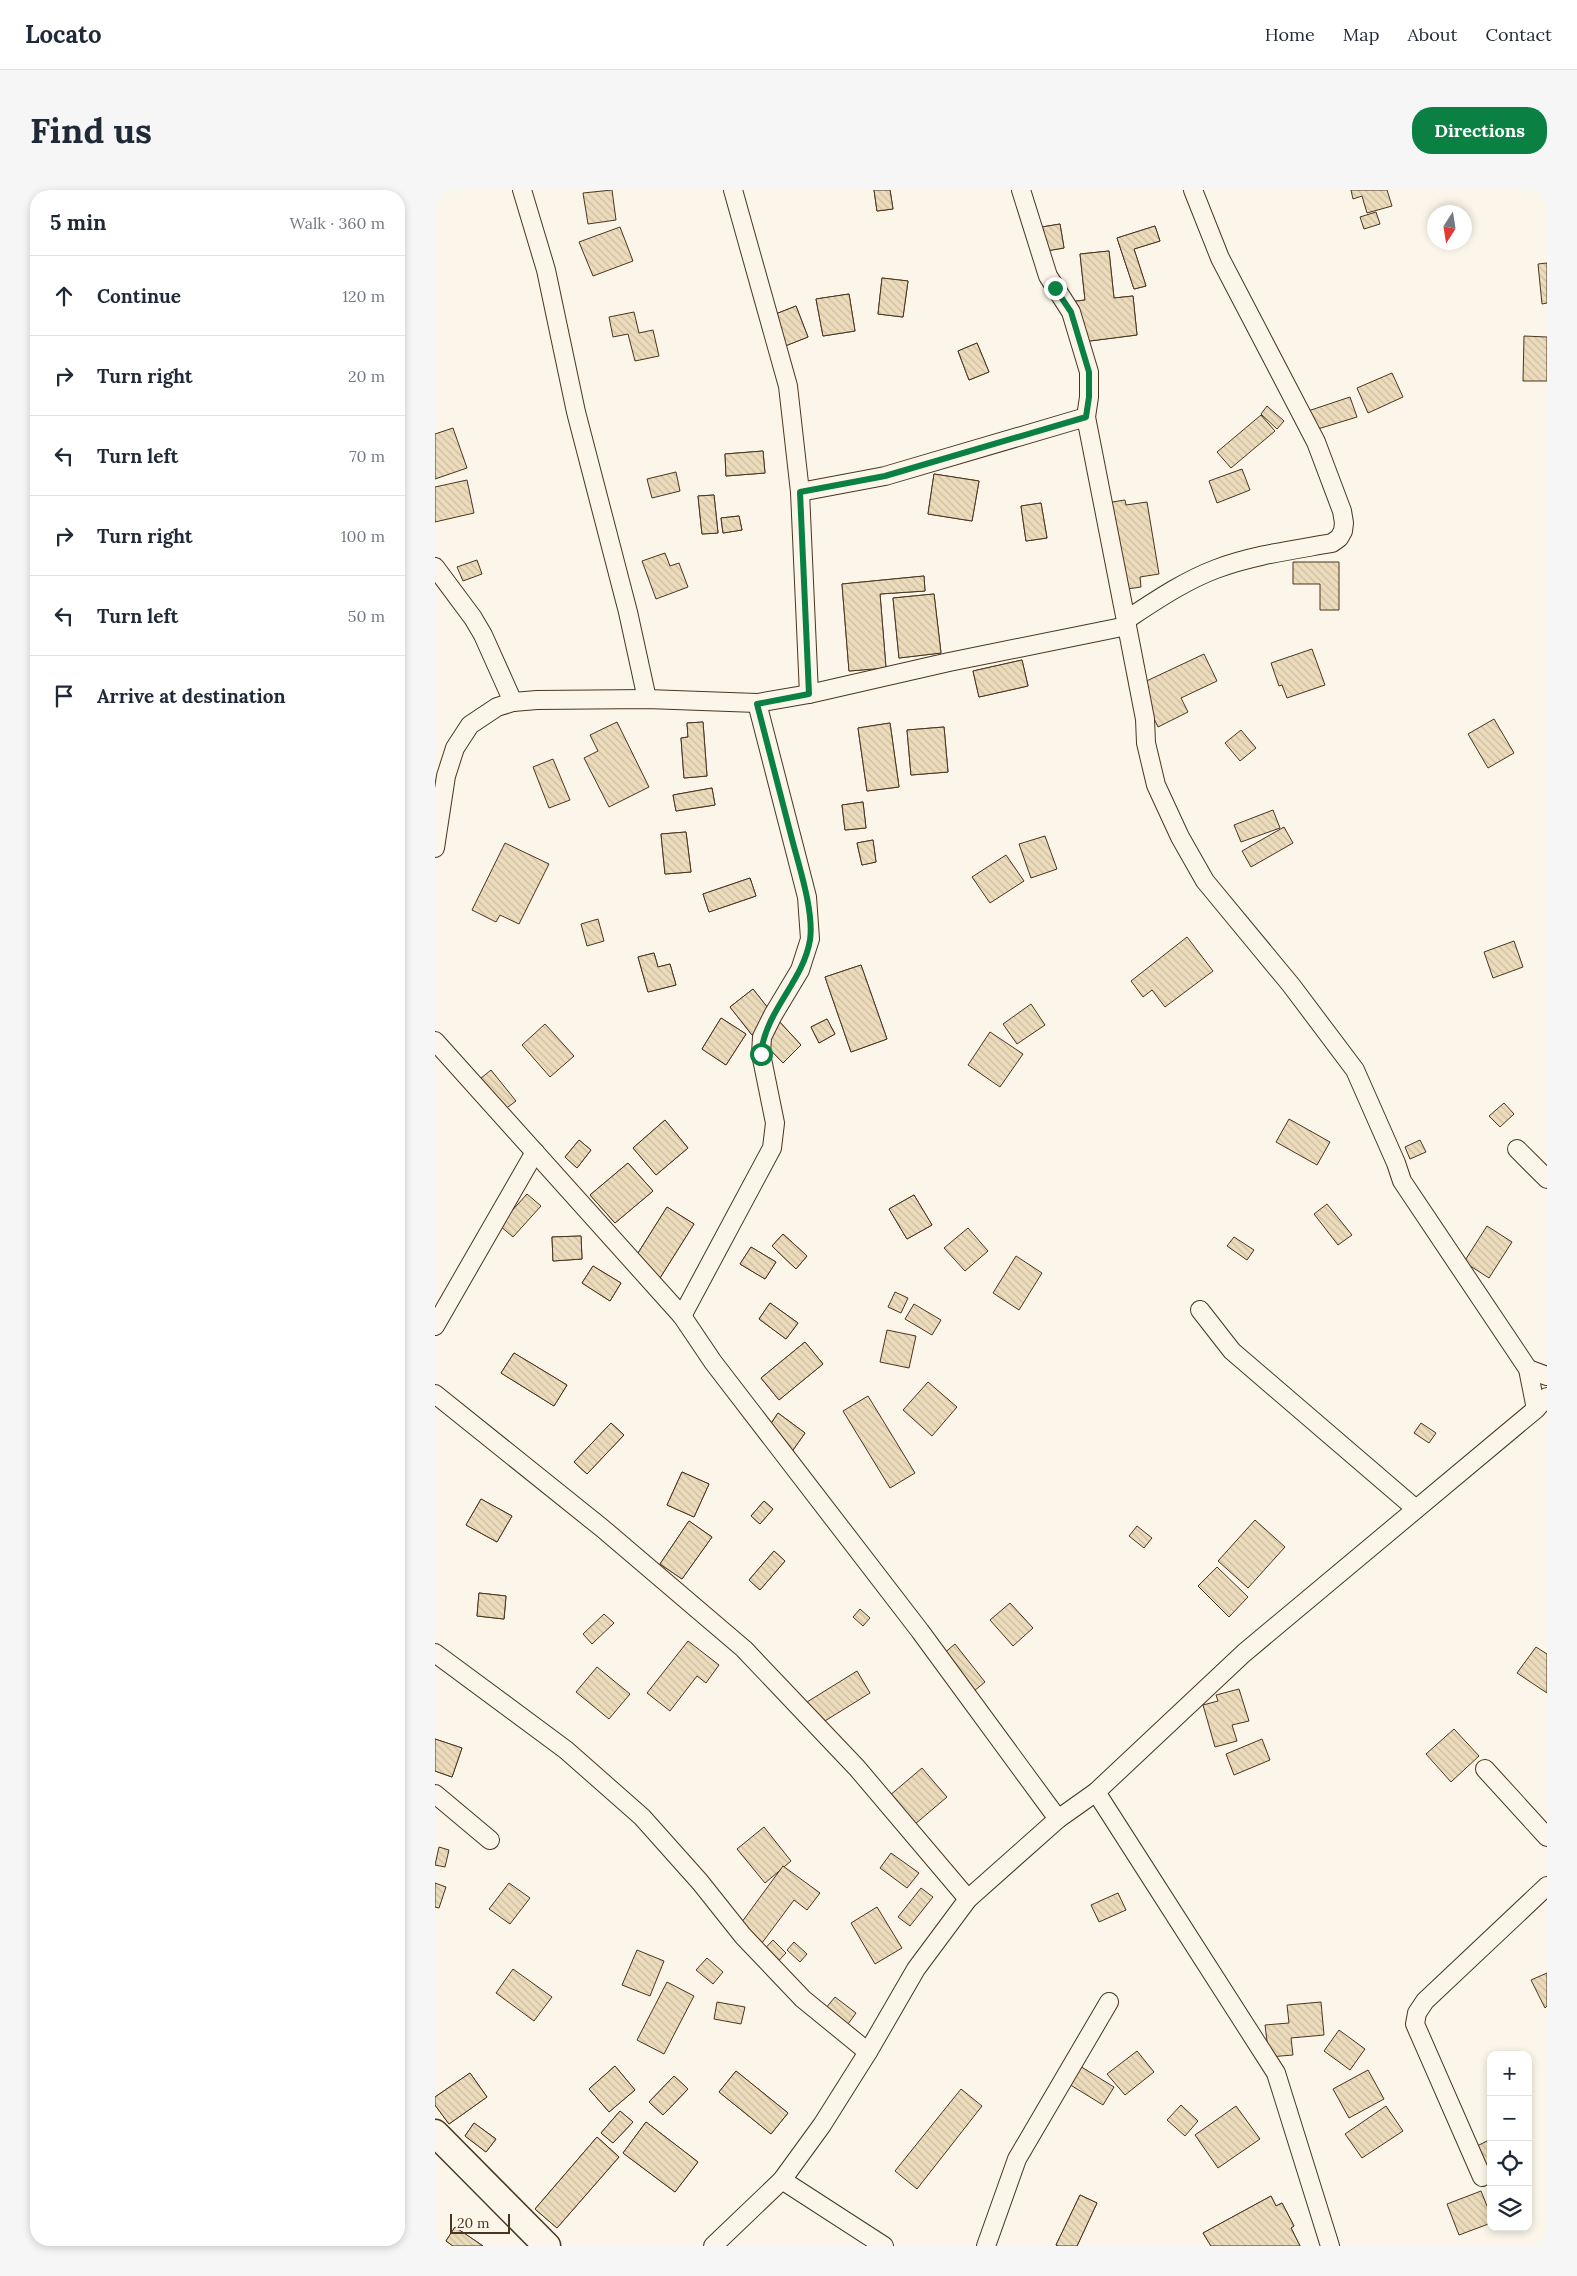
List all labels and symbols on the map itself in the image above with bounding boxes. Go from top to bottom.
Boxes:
north arrow [1427,205,1472,250]
route end [1044,277,1067,300]
route start [750,1043,773,1066]
scale bar [450,2211,510,2234]

